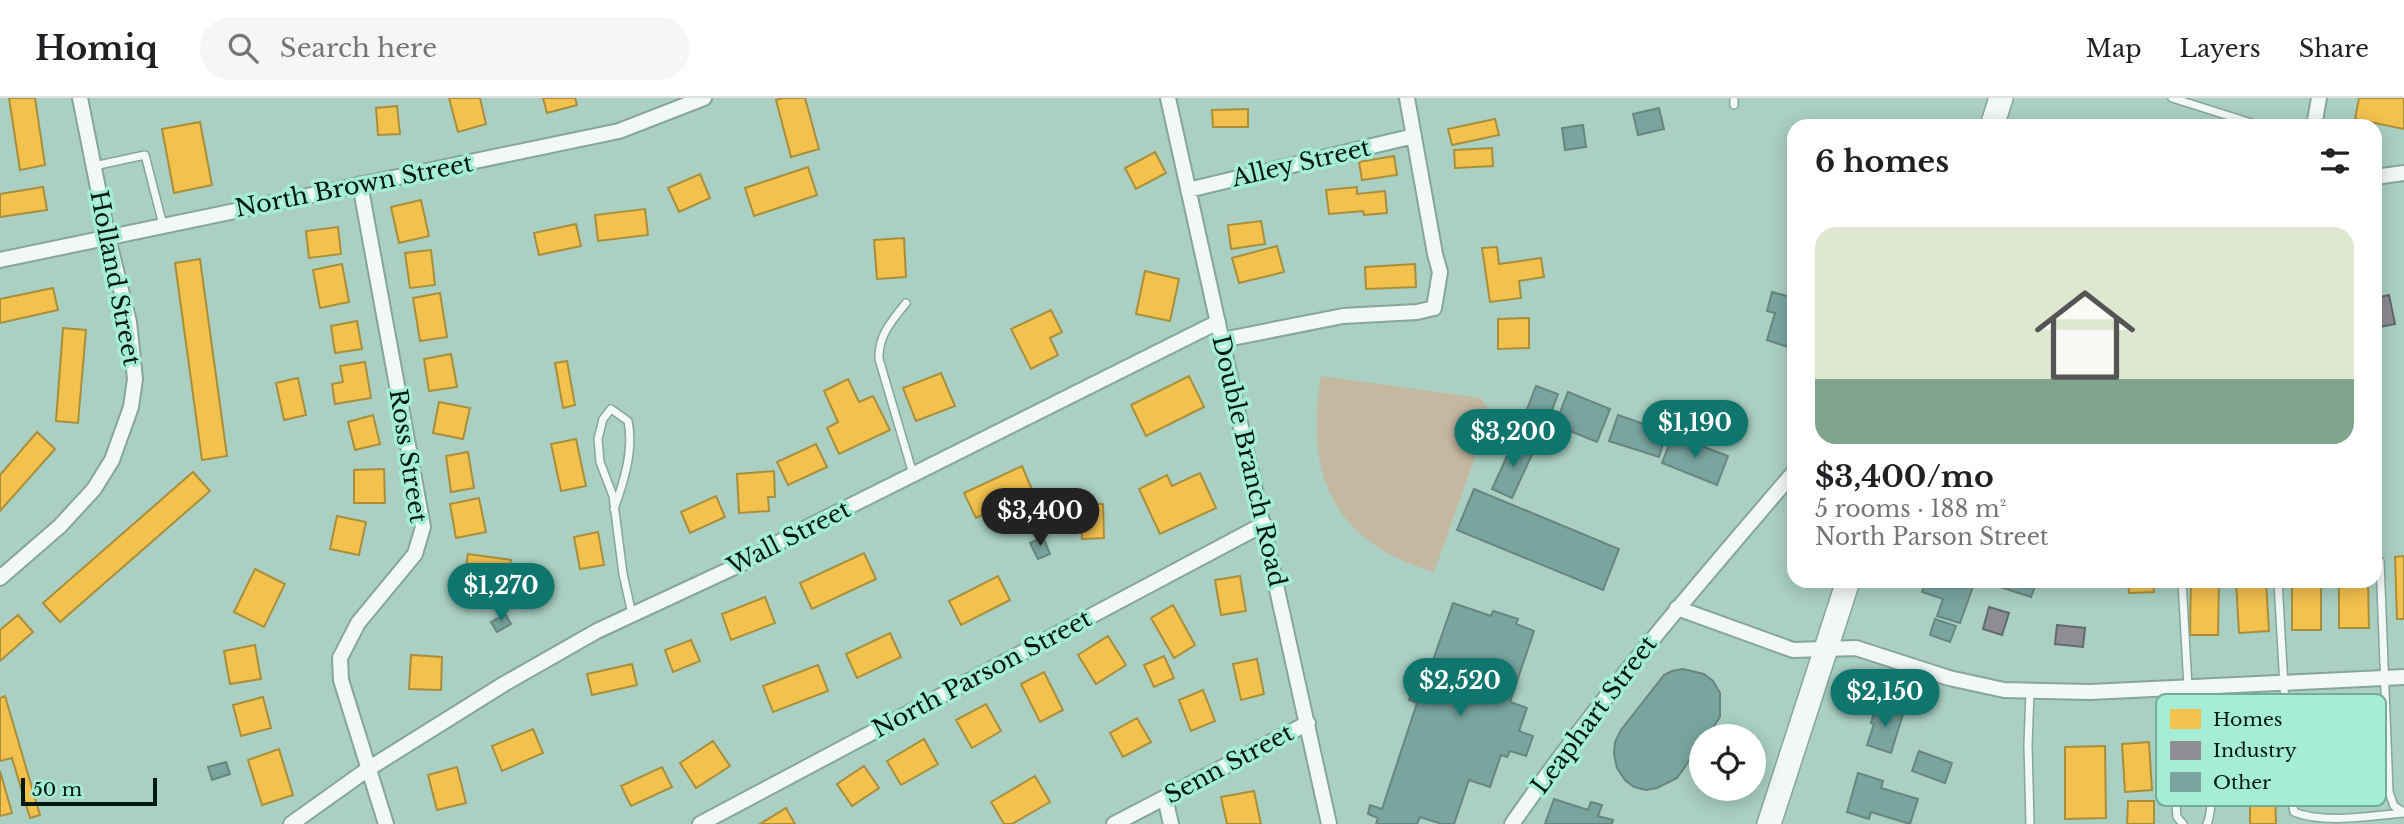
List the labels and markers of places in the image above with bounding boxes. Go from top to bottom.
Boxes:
pin: $1,190 [1638,400,1752,460]
pin: $3,200 [1456,410,1570,469]
pin: $3,400 [983,489,1097,548]
pin: $1,270 [444,564,558,623]
pin: $2,520 [1403,658,1517,718]
pin: $2,150 [1828,670,1942,729]

